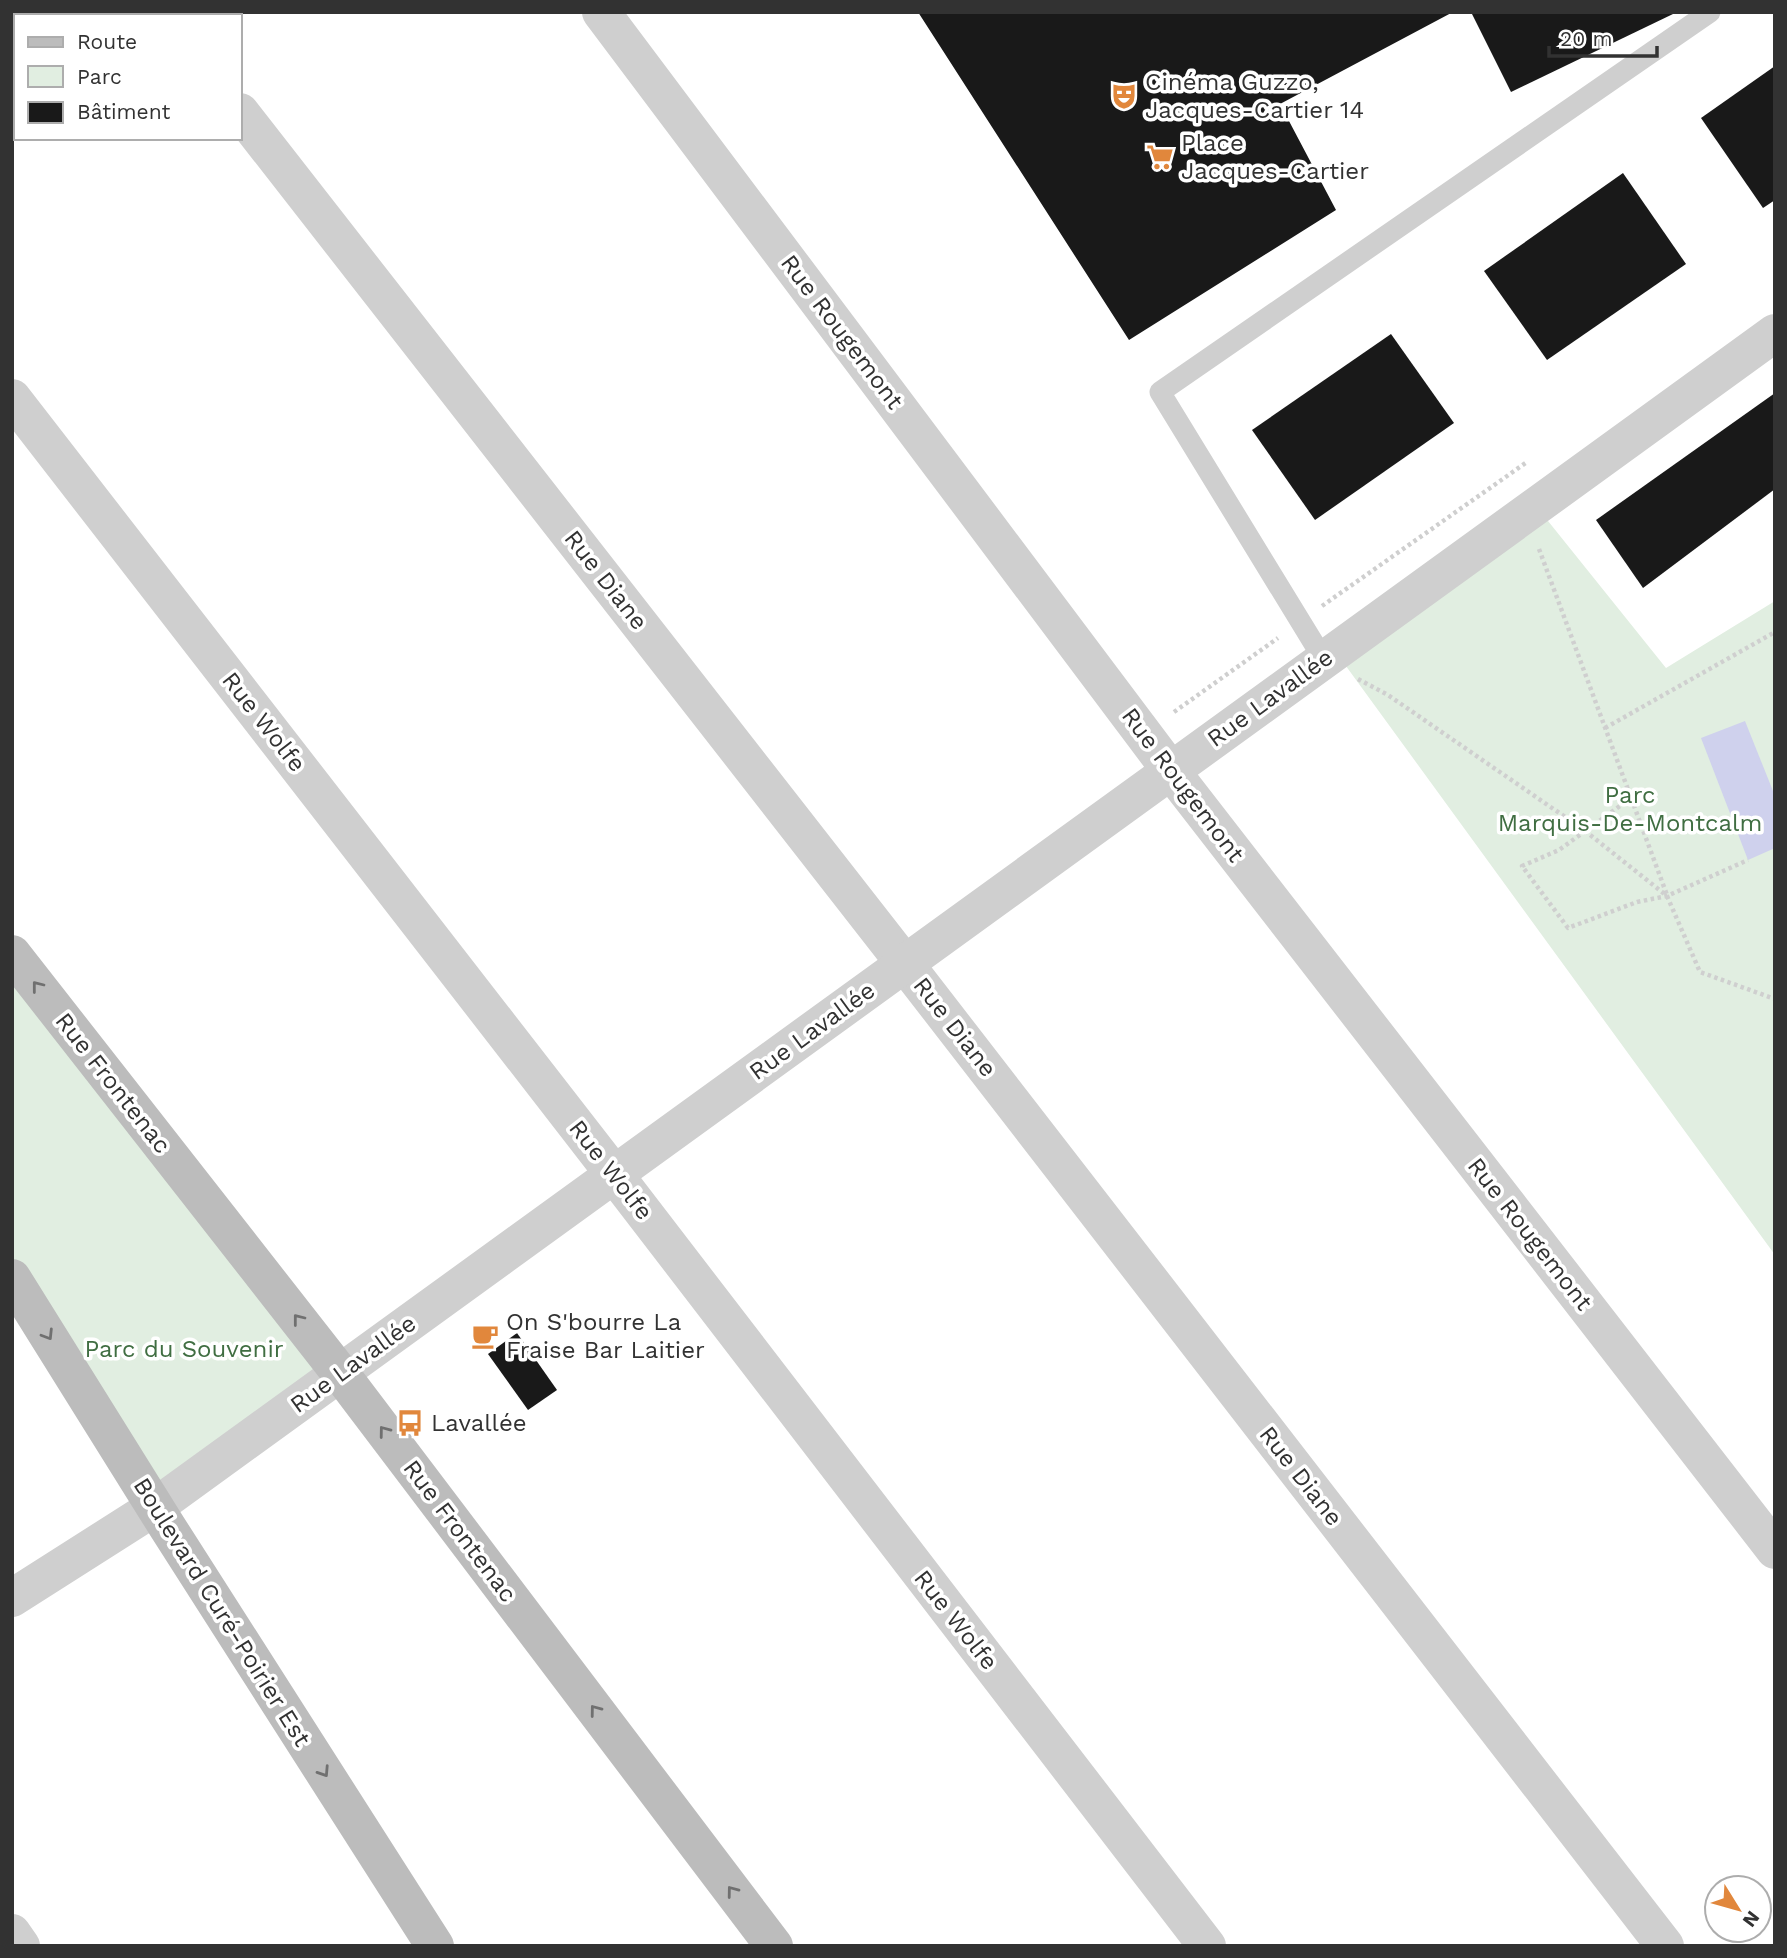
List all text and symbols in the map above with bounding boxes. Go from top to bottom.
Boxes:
legend [14,14,242,140]
scale bar [1549,14,1658,58]
text: 20 m [1560,26,1612,51]
text: Route [77,29,137,54]
text: Parc [77,64,122,89]
place label: Cinéma Guzzo, Jacques-Cartier 14 [1145,68,1364,124]
theatre icon: Cinéma Guzzo, Jacques-Cartier 14 [1109,81,1139,111]
text: Bâtiment [77,99,171,124]
place label: Place Jacques-Cartier [1181,129,1369,185]
supermarket icon: Place Jacques-Cartier [1145,142,1175,172]
street label: Rue Rougemont [775,249,909,415]
street label: Rue Diane [559,525,653,635]
street label: Rue Lavallée [1202,643,1338,753]
street label: Rue Wolfe [216,667,312,777]
street label: Rue Rougemont [1116,702,1250,868]
park label: Parc Marquis-De-Montcalm [1498,781,1762,837]
street label: Rue Diane [908,972,1002,1082]
street label: Rue Lavallée [744,976,880,1086]
one-way arrow [32,981,45,993]
street label: Rue Frontenac [49,1007,177,1159]
street label: Rue Wolfe [563,1115,659,1225]
street label: Rue Rougemont [1462,1152,1598,1316]
place label: On S'bourre La Fraise Bar Laitier [506,1308,705,1364]
street label: Rue Lavallée [285,1309,421,1419]
one-way arrow [294,1314,307,1327]
cafe icon: On S'bourre La Fraise Bar Laitier [470,1321,500,1351]
one-way arrow [40,1328,53,1341]
park label: Parc du Souvenir [84,1335,284,1363]
bus stop icon: Lavallée [395,1408,425,1438]
place label: Lavallée [431,1409,527,1437]
street label: Rue Diane [1254,1421,1348,1531]
one-way arrow [380,1426,392,1438]
street label: Rue Frontenac [398,1454,522,1608]
street label: Boulevard Curé-Poirier Est [128,1472,316,1752]
street label: Rue Wolfe [908,1565,1004,1675]
one-way arrow [591,1705,604,1718]
one-way arrow [315,1764,328,1777]
north arrow [1703,1874,1773,1944]
one-way arrow [728,1887,741,1899]
text: N [1738,1906,1765,1931]

